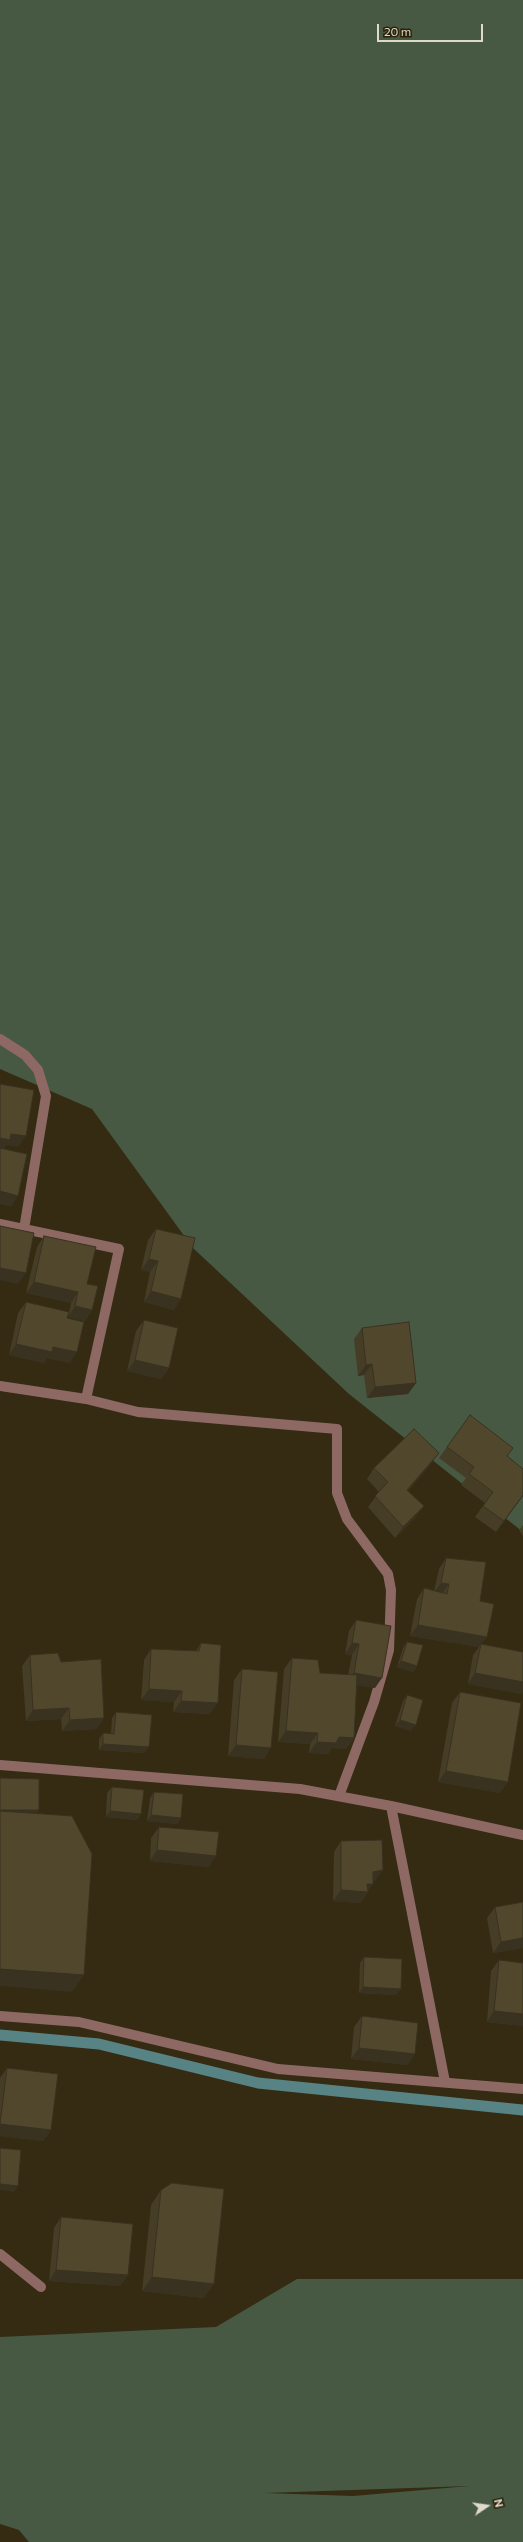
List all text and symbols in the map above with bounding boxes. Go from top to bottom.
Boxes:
scale bar [379,16,485,42]
text: 20 m [384,24,411,38]
north arrow [467,2486,507,2526]
text: N [492,2498,506,2509]

